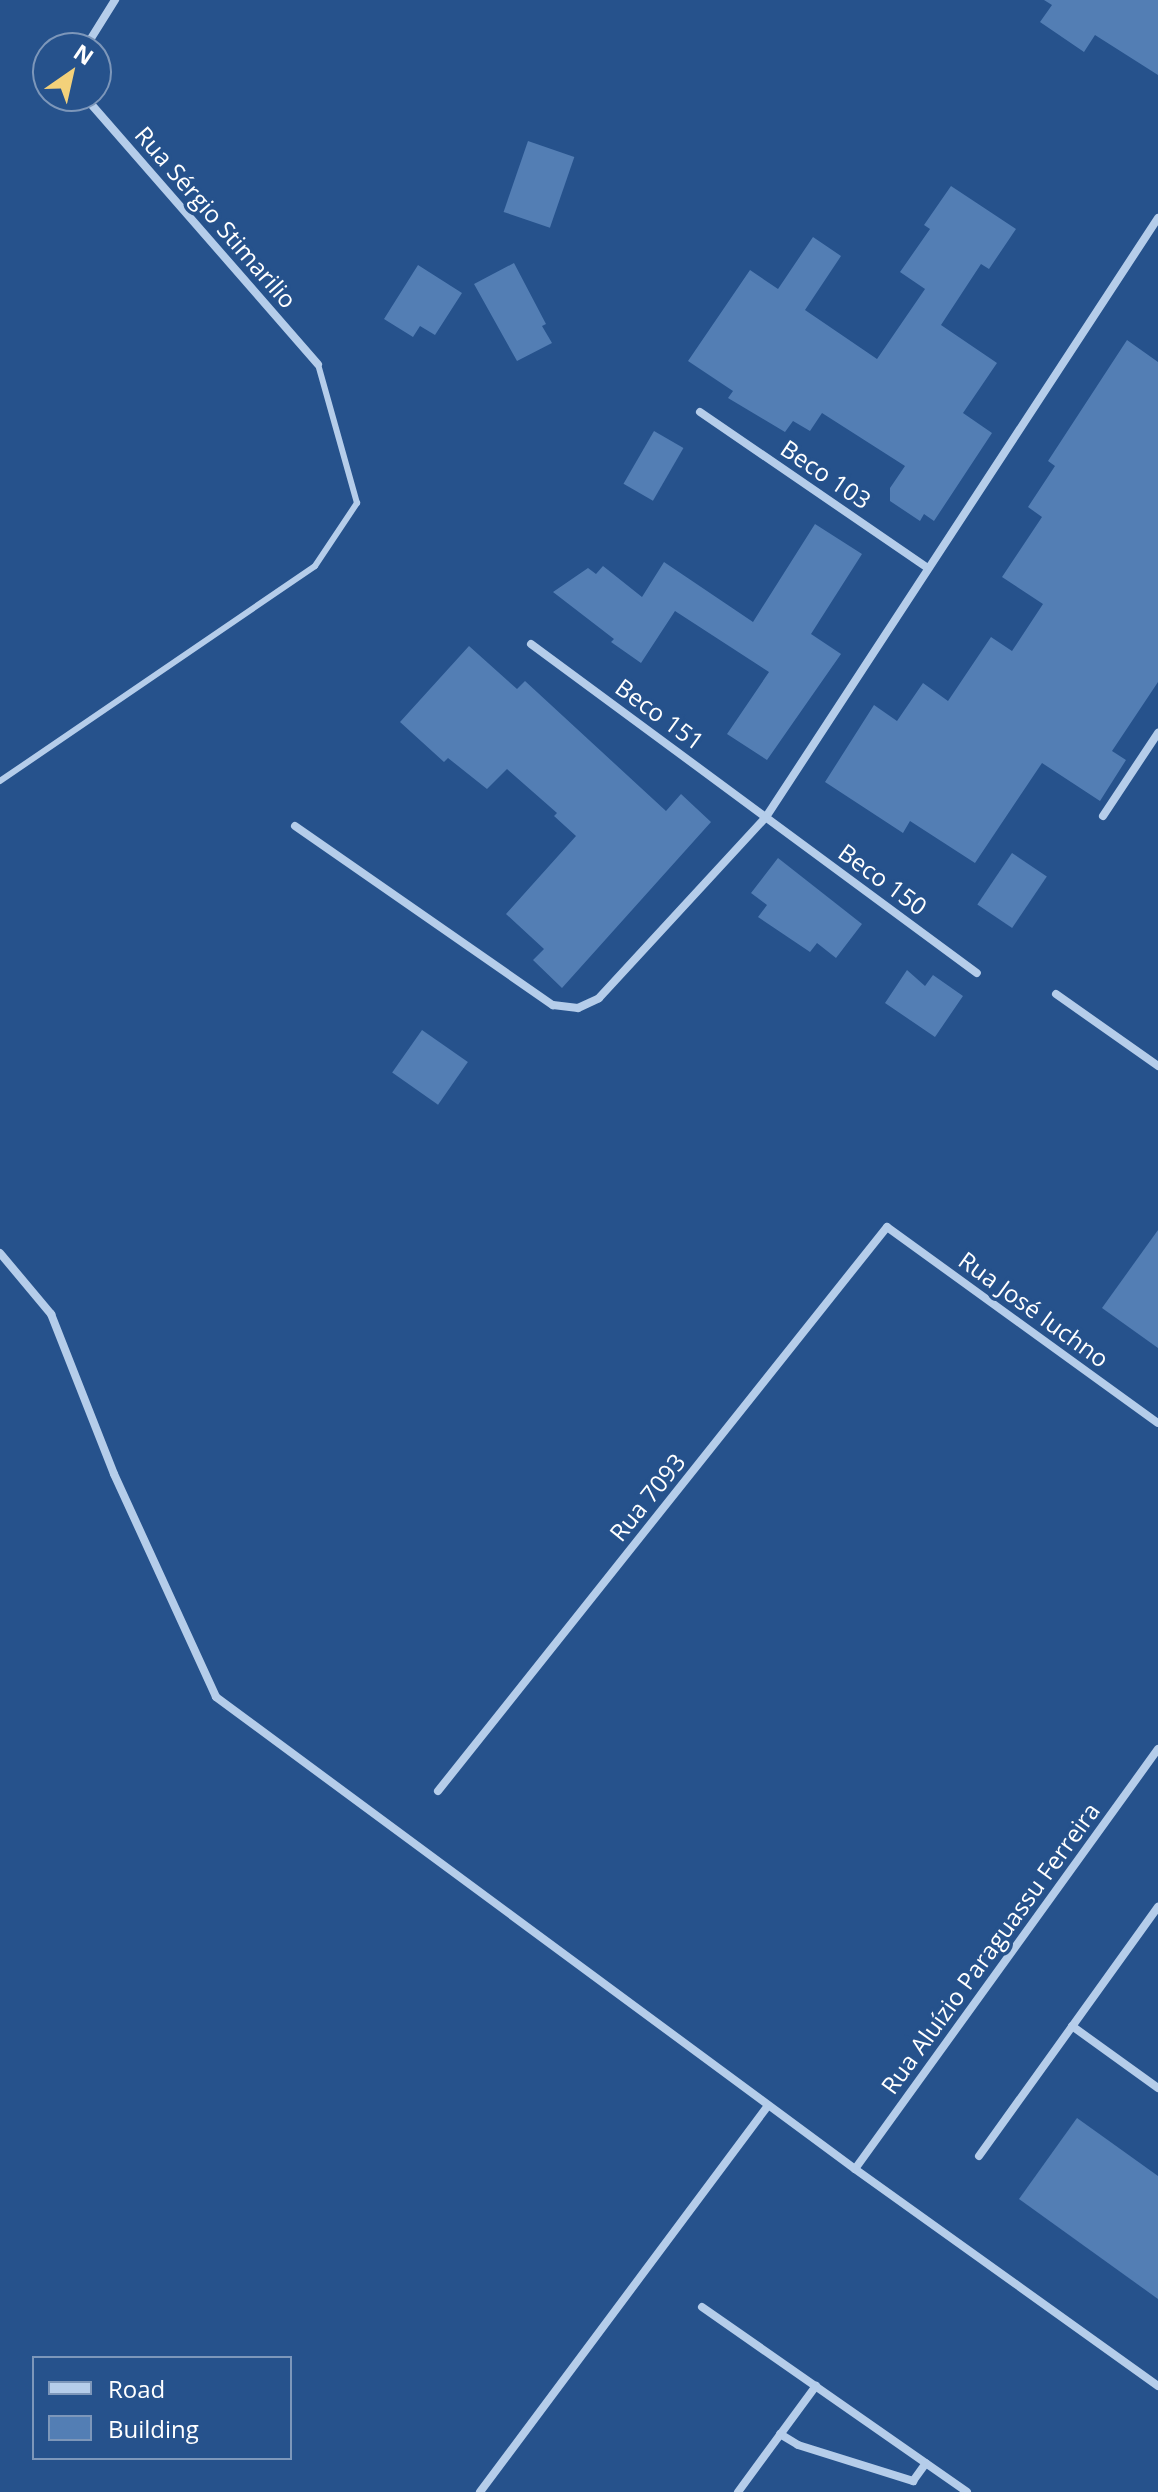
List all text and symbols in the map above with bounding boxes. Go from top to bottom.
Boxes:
north arrow [32,32,112,112]
text: N [68,36,100,71]
street label: Rua Sérgio Stimarilio [129,120,303,314]
street label: Beco 103 [776,433,876,515]
street label: Beco 151 [610,672,710,756]
street label: Beco 150 [833,837,933,921]
street label: Rua José Iuchno [954,1245,1114,1373]
street label: Rua 7093 [603,1448,691,1546]
street label: Rua Aluízio Paraguassu Ferreira [875,1797,1105,2099]
legend [32,2356,292,2460]
text: Road [108,2372,165,2405]
text: Building [108,2412,199,2445]

